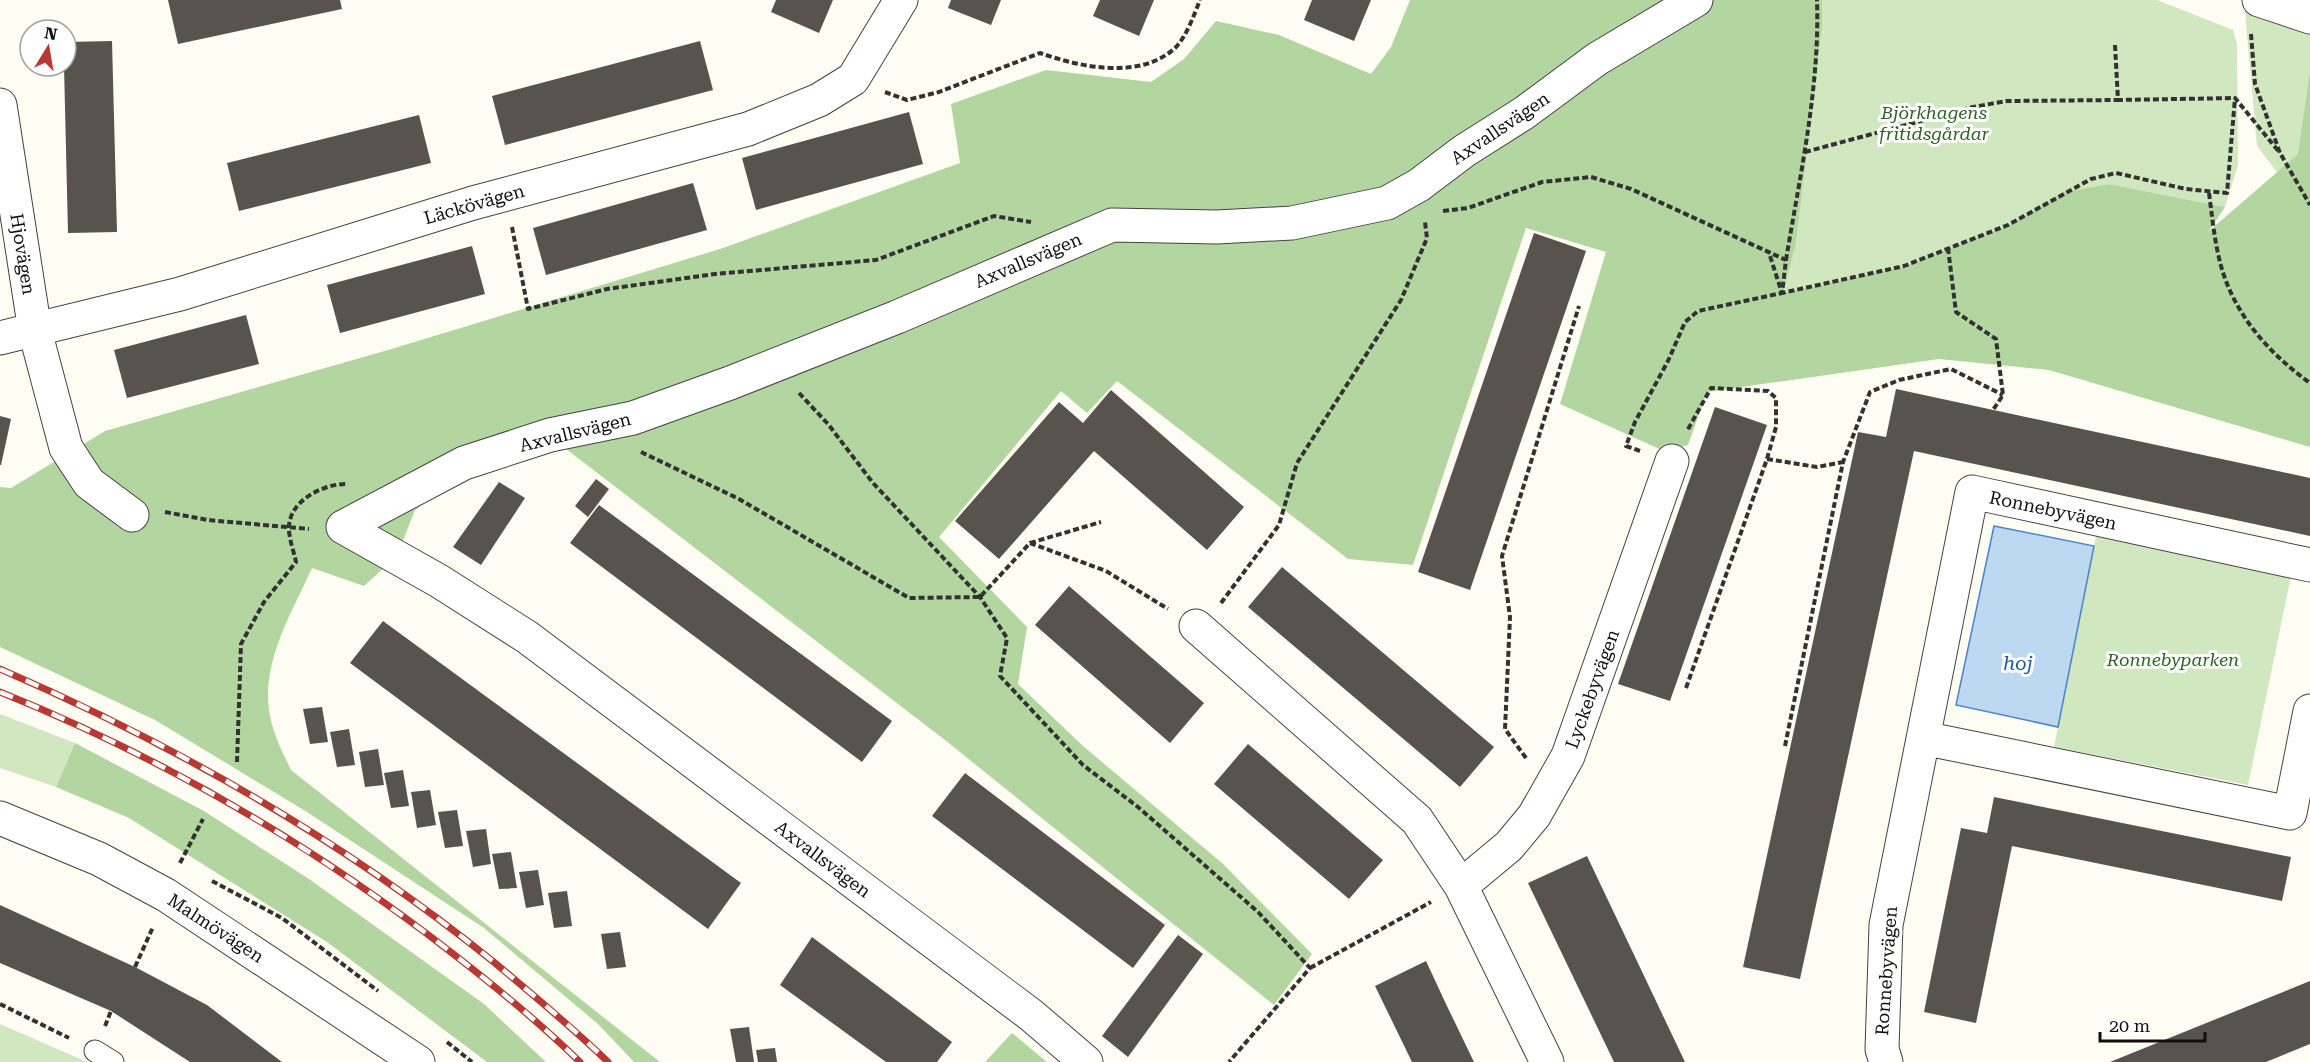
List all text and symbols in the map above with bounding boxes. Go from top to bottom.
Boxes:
north arrow [18,18,78,78]
text: N [43,23,59,44]
street label: Axvallsvägen [1447,87,1554,169]
park label: Björkhagens fritidsgårdar [1879,102,1990,144]
street label: Läckövägen [421,180,527,228]
street label: Hjovägen [6,212,40,297]
street label: Axvallsvägen [971,228,1085,292]
street label: Axvallsvägen [517,408,633,456]
street label: Ronnebyvägen [1987,486,2119,534]
street label: Lyckebyvägen [1561,626,1623,751]
park label: Ronnebyparken [2106,649,2239,670]
water label: hoj [2003,651,2033,675]
street label: Axvallsvägen [771,816,875,902]
street label: Malmövägen [164,889,268,967]
street label: Ronnebyvägen [1871,905,1901,1036]
scale bar [2100,1005,2205,1043]
text: 20 m [2109,1015,2150,1036]

